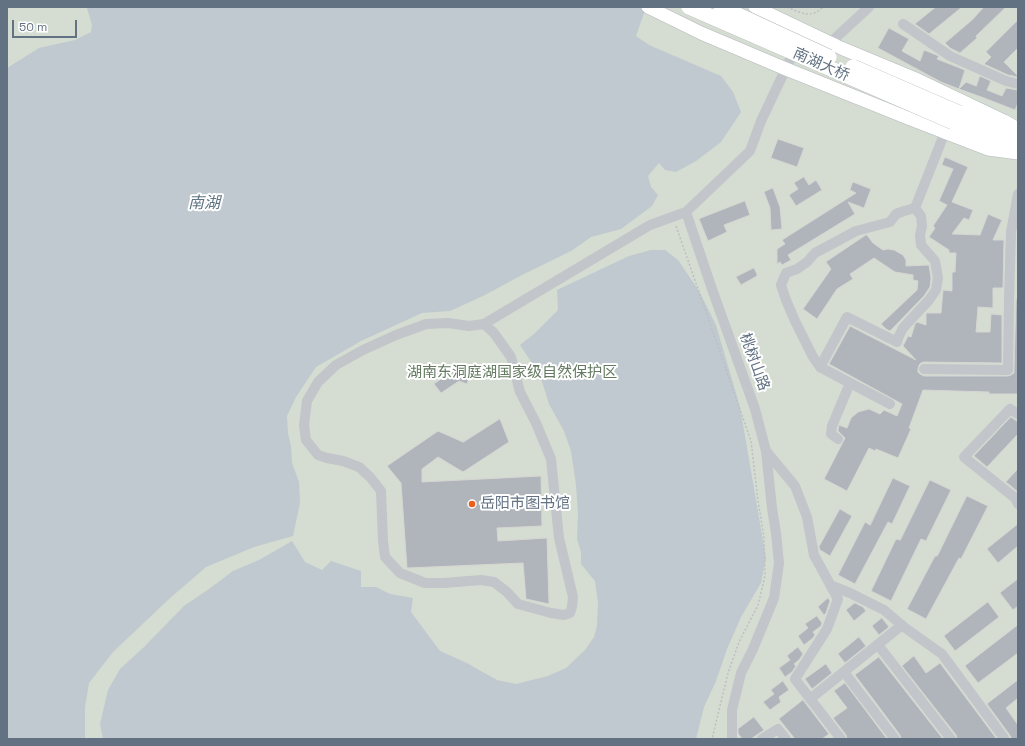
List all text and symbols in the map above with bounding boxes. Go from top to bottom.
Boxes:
scale bar [14,12,79,38]
text: 50 m [19,19,47,35]
street label: 南湖大桥 [790,45,852,85]
water label: 南湖 [188,194,220,214]
street label: 桃树山路 [735,331,773,393]
park label: 湖南东洞庭湖国家级自然保护区 [407,364,617,382]
place label: 岳阳市图书馆 [480,495,570,513]
marker: 岳阳市图书馆 [467,499,477,509]

